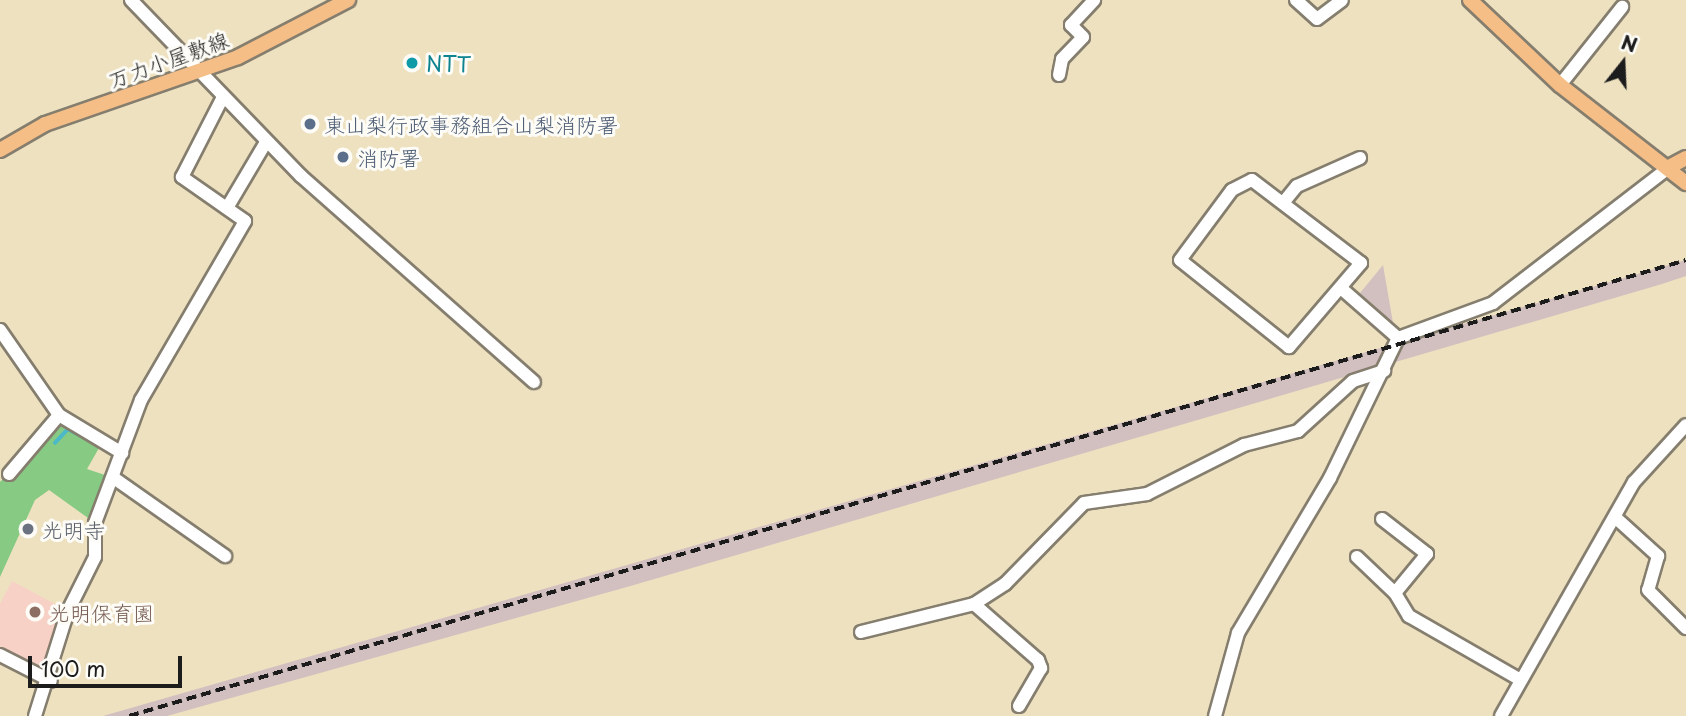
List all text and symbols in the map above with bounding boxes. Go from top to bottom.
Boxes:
street label: 万力小屋敷線 [104,26,232,92]
text: N [1618,27,1641,59]
north arrow [1588,28,1658,98]
place label: NTT [426,50,471,76]
marker: NTT [404,55,420,71]
place label: 東山梨行政事務組合山梨消防署 [324,111,618,137]
marker: 東山梨行政事務組合山梨消防署 [302,116,318,132]
place label: 消防署 [357,144,420,170]
marker: 消防署 [335,149,351,165]
place label: 光明寺 [42,516,105,542]
marker: 光明寺 [20,521,36,537]
place label: 光明保育園 [49,599,154,625]
marker: 光明保育園 [27,604,43,620]
scale bar [32,642,186,686]
text: 100 m [41,652,105,684]

